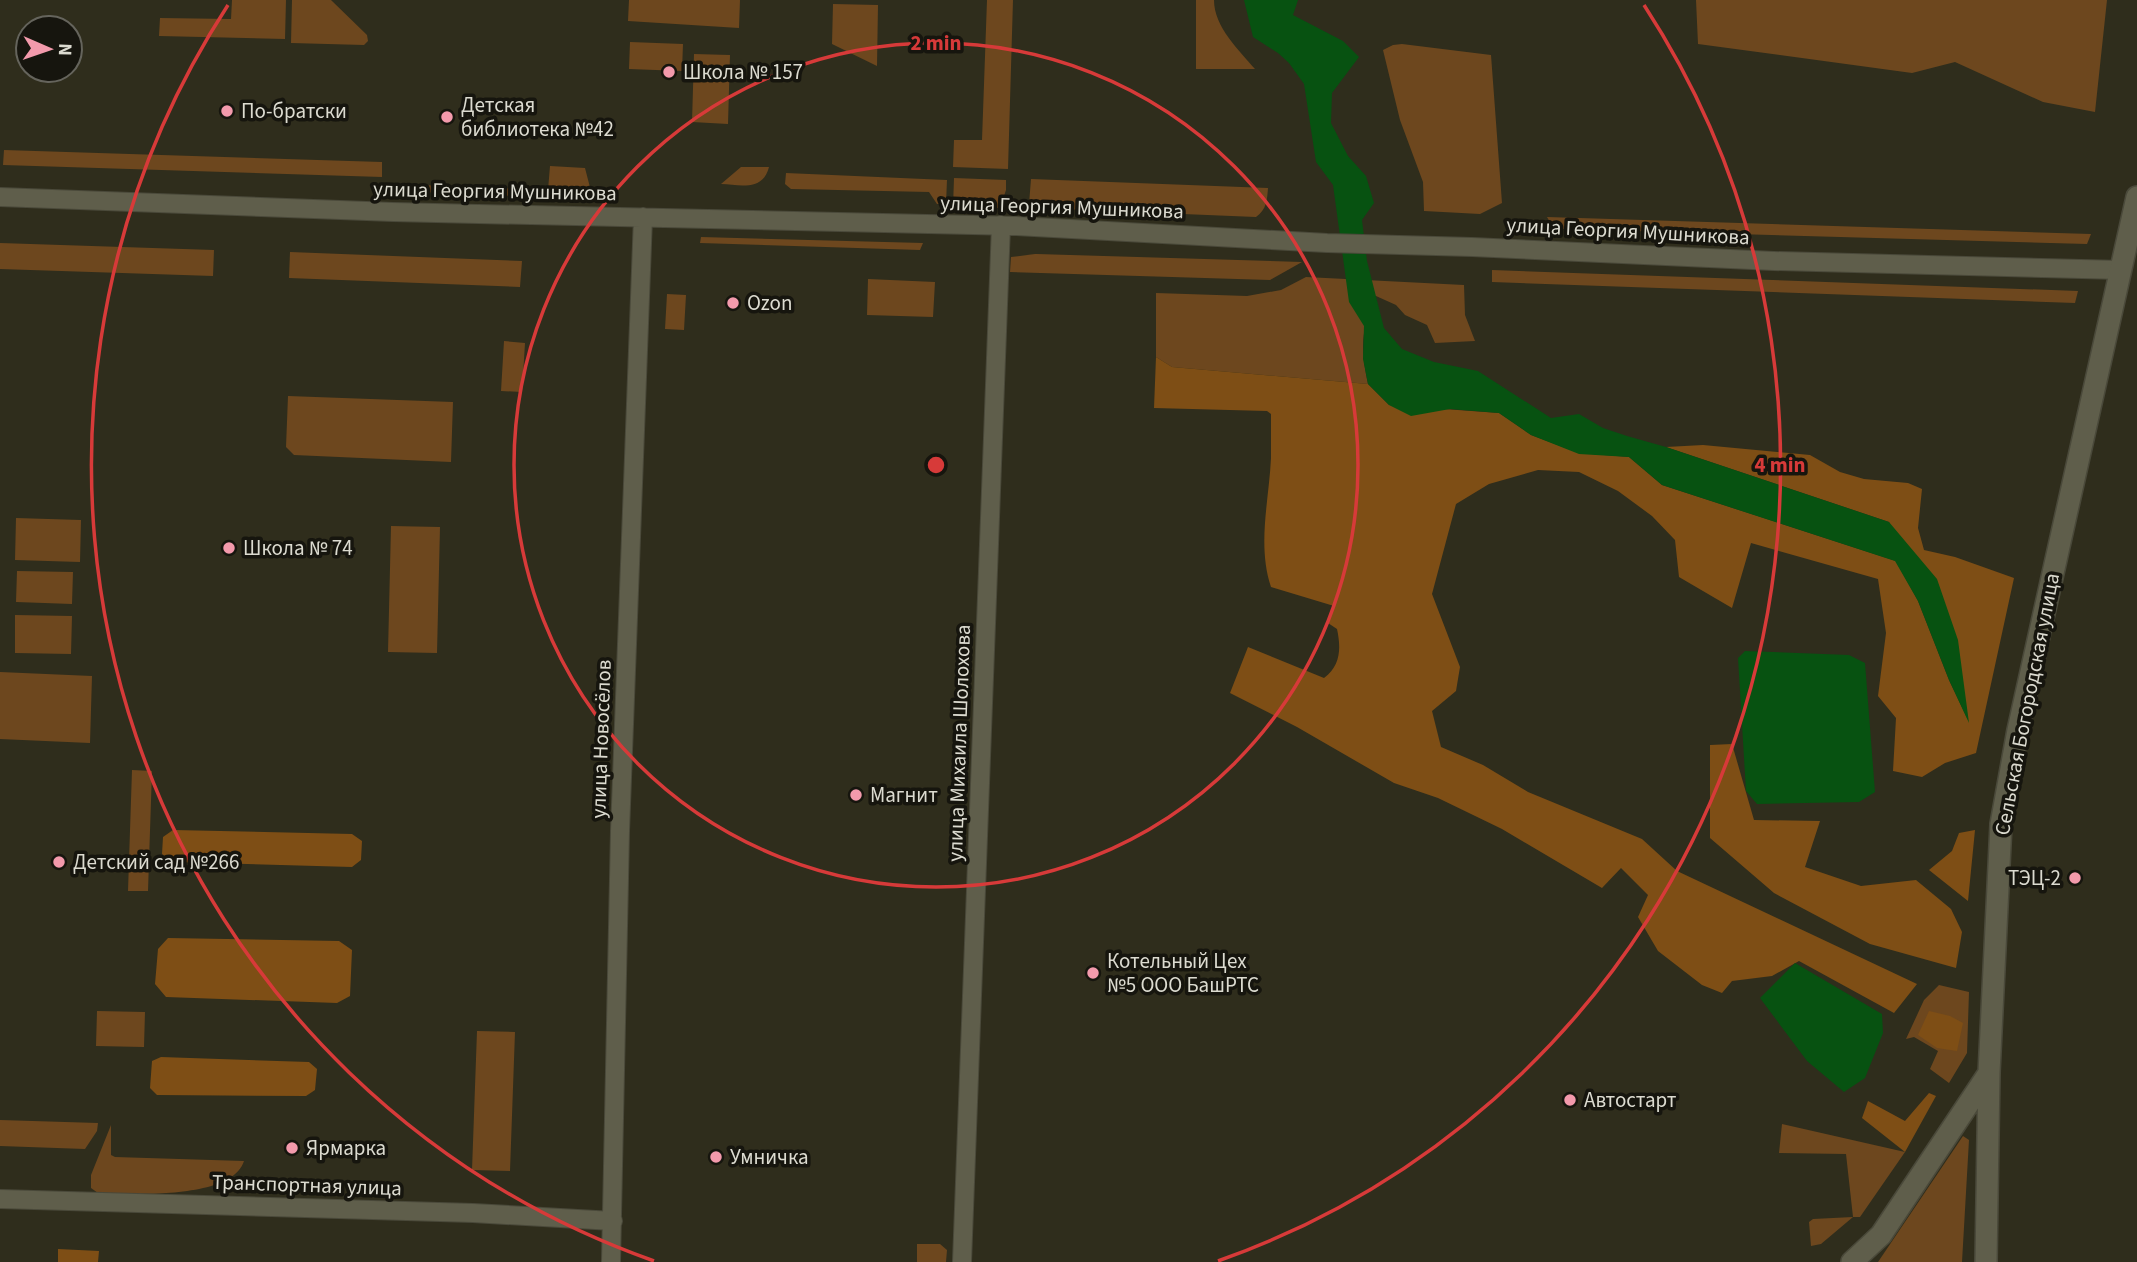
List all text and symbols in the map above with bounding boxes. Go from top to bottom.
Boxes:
north arrow [14,14,84,84]
text: 2 min [910,28,962,58]
text: N [51,43,78,56]
place label: Школа № 157 [683,57,803,87]
marker: Школа № 157 [661,64,677,80]
place label: Детская библиотека №42 [461,90,614,144]
place label: По-братски [241,96,347,126]
marker: По-братски [219,103,235,119]
marker: Детская библиотека №42 [439,109,455,125]
street label: улица Георгия Мушникова [373,174,617,208]
street label: улица Георгия Мушникова [940,188,1184,226]
street label: улица Георгия Мушникова [1506,210,1750,252]
place label: Ozon [747,288,792,318]
marker: Ozon [725,295,741,311]
text: 4 min [1754,450,1806,480]
centre of rings [924,453,948,477]
place label: Школа № 74 [243,533,353,563]
marker: Школа № 74 [221,540,237,556]
street label: Сельская Богородская улица [1987,570,2067,838]
street label: улица Михаила Шолохова [940,624,978,862]
street label: улица Новосёлов [583,659,619,819]
place label: Магнит [870,780,938,810]
marker: Магнит [848,787,864,803]
place label: Детский сад №266 [73,847,239,877]
marker: Детский сад №266 [51,854,67,870]
place label: ТЭЦ-2 [2008,863,2061,893]
marker: ТЭЦ-2 [2067,870,2083,886]
place label: Котельный Цех №5 ООО БашРТС [1107,946,1259,1000]
marker: Котельный Цех №5 ООО БашРТС [1085,965,1101,981]
place label: Автостарт [1584,1085,1677,1115]
marker: Автостарт [1562,1092,1578,1108]
place label: Ярмарка [306,1133,386,1163]
marker: Ярмарка [284,1140,300,1156]
place label: Умничка [730,1142,809,1172]
marker: Умничка [708,1149,724,1165]
street label: Транспортная улица [212,1167,402,1203]

